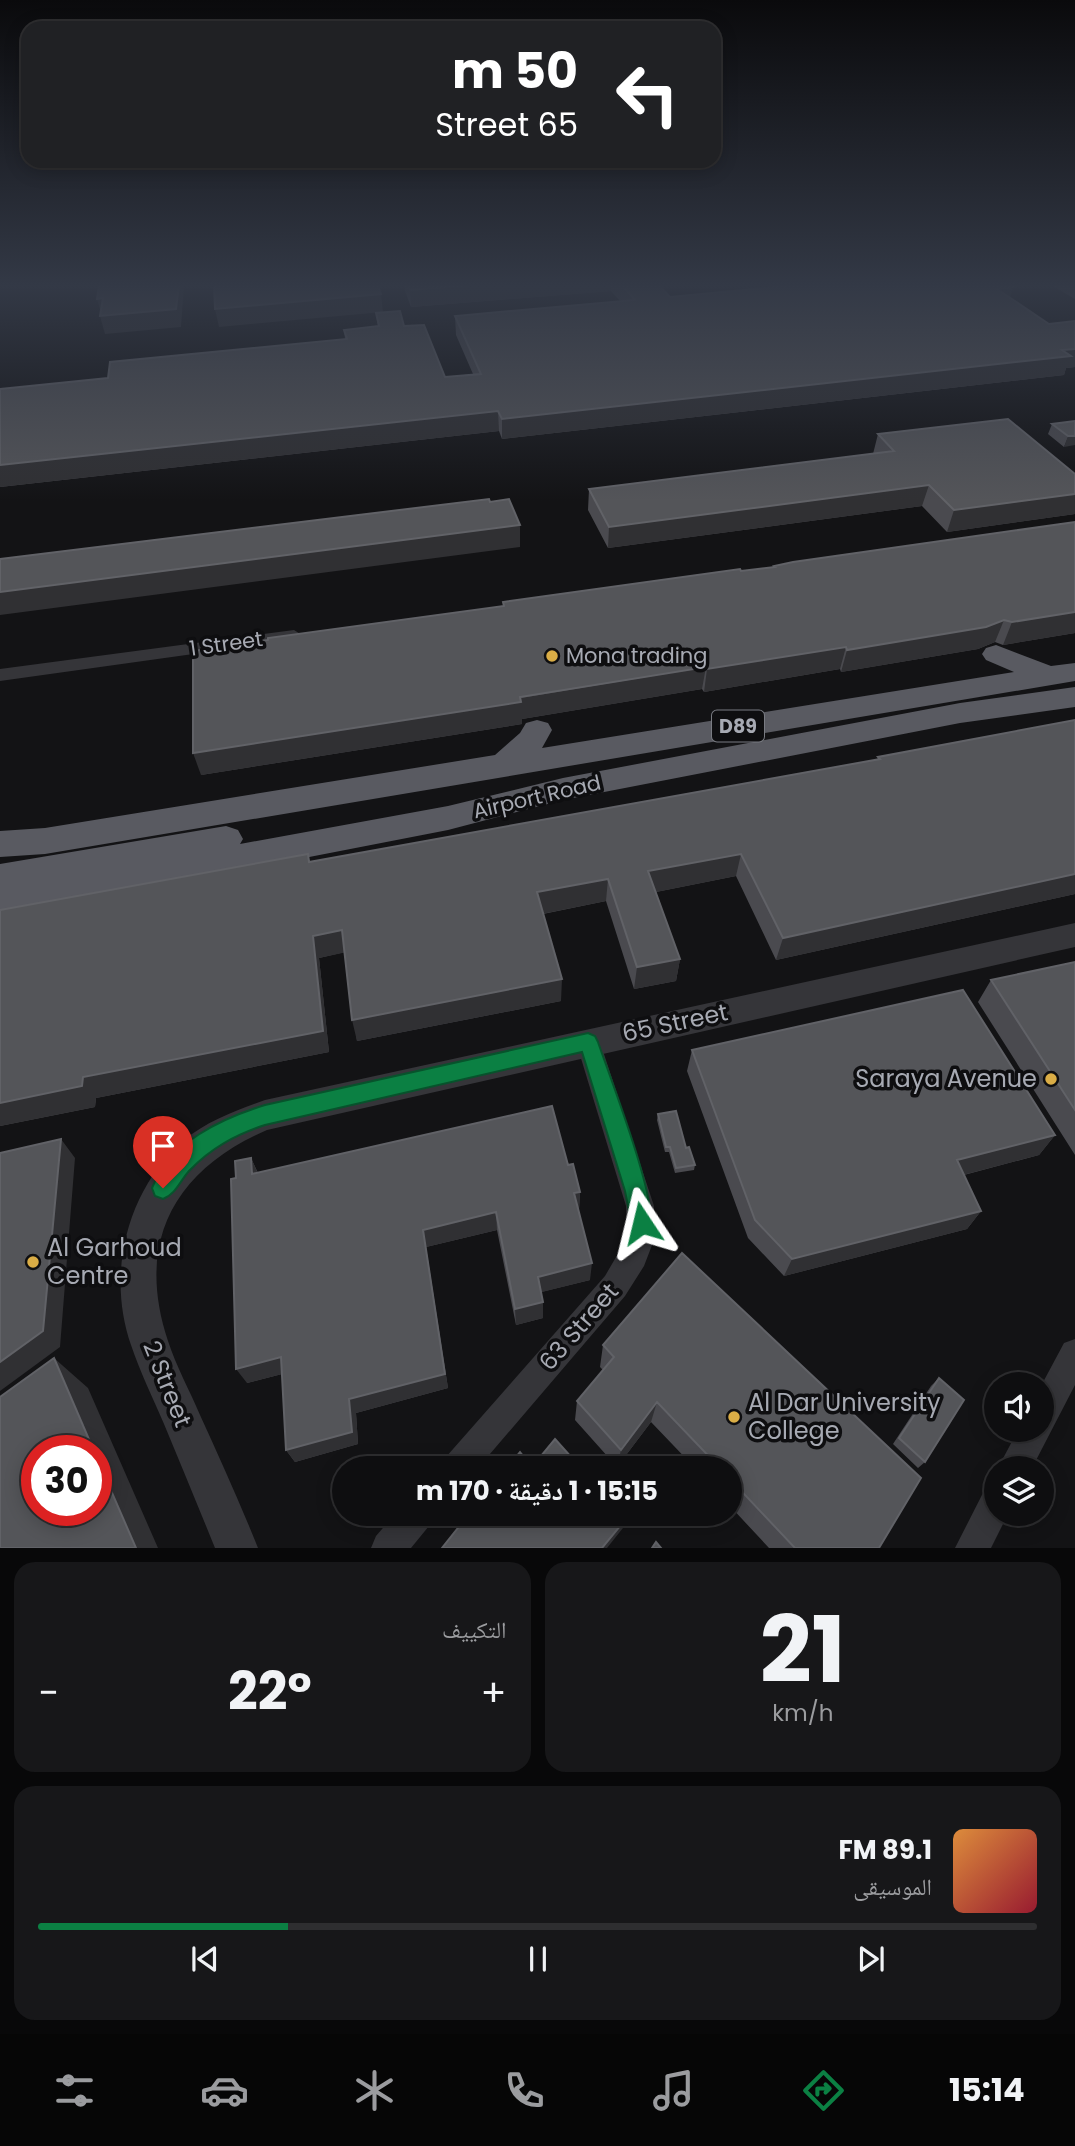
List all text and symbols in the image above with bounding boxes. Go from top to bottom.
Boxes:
text: 50 m [452,37,578,105]
icon: left [602,49,693,140]
text: 65 Street [435,102,578,147]
street label: 1 Street [187,624,265,663]
place label: Mona trading [566,641,707,670]
marker: Mona trading [544,648,560,664]
road number: D89 [712,710,764,741]
street label: Airport Road [470,768,604,825]
street label: 65 Street [619,995,731,1050]
place label: Saraya Avenue [855,1062,1037,1095]
marker: Saraya Avenue [1043,1071,1059,1087]
pin [133,1116,193,1188]
icon: arrive [144,1127,182,1165]
position arrow [605,1186,679,1260]
place label: Al Garhoud Centre [47,1231,182,1292]
marker: Al Garhoud Centre [25,1254,41,1270]
street label: 63 Street [531,1276,626,1378]
street label: 2 Street [135,1336,200,1432]
map controls [984,1372,1054,1526]
button: sound [984,1372,1054,1442]
place label: Al Dar University College [748,1386,941,1447]
marker: Al Dar University College [726,1409,742,1425]
speed limit sign: 30 [21,1435,112,1526]
button: layers [984,1456,1054,1526]
text: 15:15 · 1 دقيقة · 170 m [416,1473,658,1509]
text: 21 [760,1586,846,1714]
text: التكييف [442,1614,507,1646]
text: 22° [228,1655,311,1728]
text: − [38,1666,59,1719]
text: + [481,1666,506,1719]
text: km/h [772,1697,833,1729]
text: 89.1 FM [838,1832,932,1868]
text: الموسيقى [853,1871,932,1903]
icon: previous [186,1940,224,1978]
icon: pause [519,1940,557,1978]
icon: next [852,1940,890,1978]
icon: filters [50,2066,99,2115]
icon: car [200,2066,249,2115]
icon: climate [350,2066,399,2115]
icon: phone [500,2066,549,2115]
icon: music [649,2066,698,2115]
icon: directions [799,2066,848,2115]
text: 15:14 [949,2067,1025,2112]

